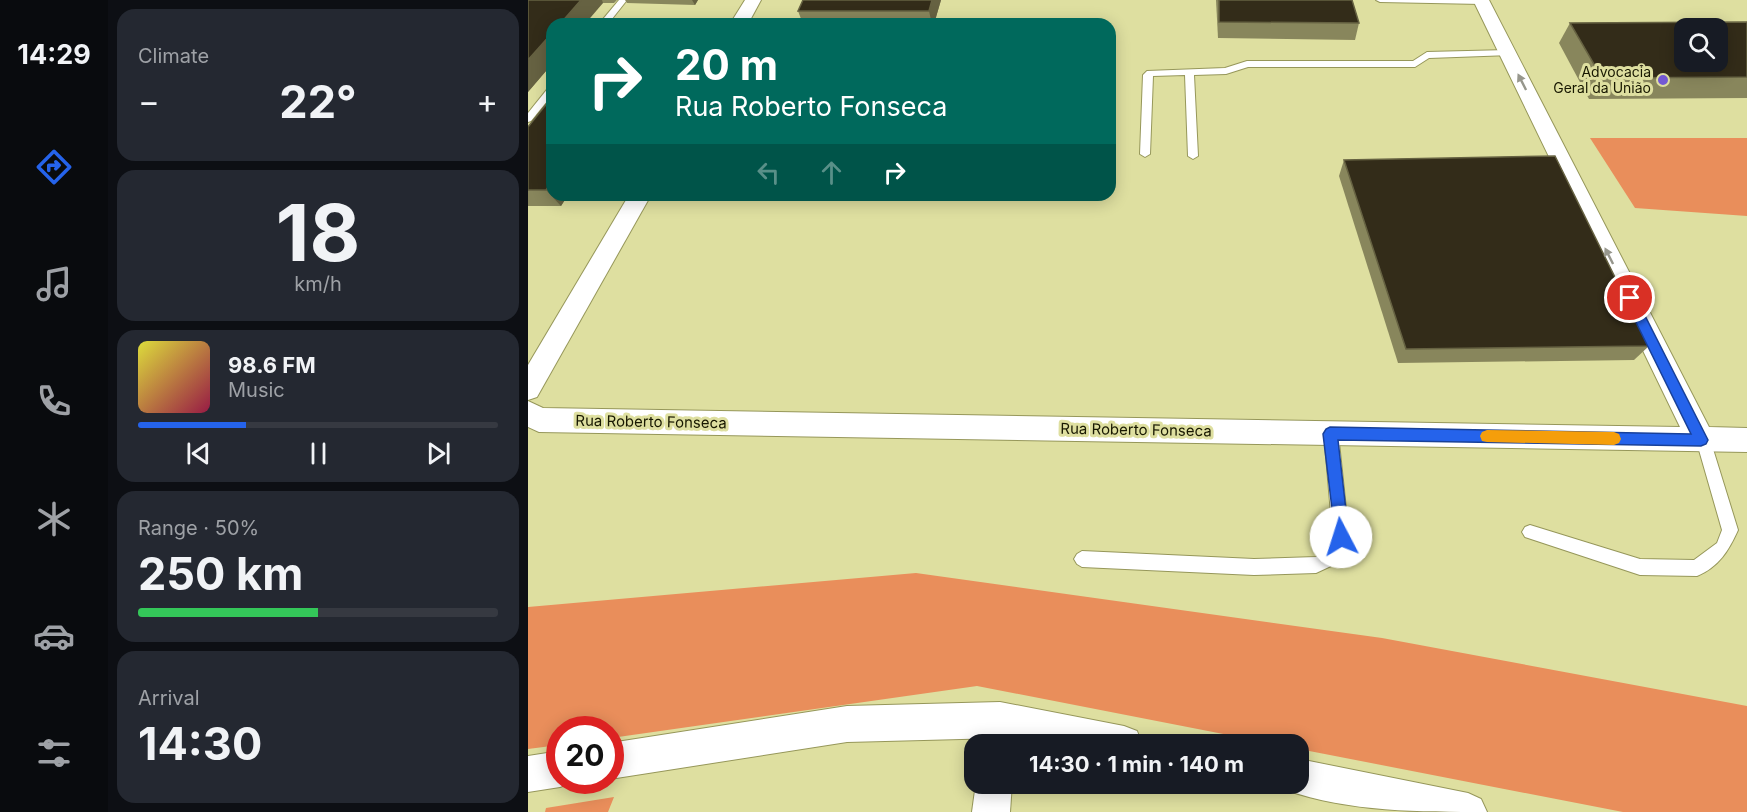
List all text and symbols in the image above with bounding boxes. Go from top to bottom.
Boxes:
map controls [1674,18,1728,72]
button: search [1674,18,1728,72]
text: 14:29 [17,38,91,71]
text: 20 m [675,39,778,90]
icon: right [576,42,654,120]
text: Climate [138,44,209,68]
place label: Advocacia Geral da União [1553,63,1651,96]
one-way arrow [1518,73,1527,90]
marker: Advocacia Geral da União [1656,73,1670,87]
text: 22° [279,74,357,129]
text: − [138,81,160,121]
text: + [476,81,498,121]
text: Rua Roberto Fonseca [675,90,947,123]
icon: directions [33,146,75,188]
icon: left [752,156,785,189]
icon: ahead [815,156,848,189]
icon: right [878,156,911,189]
text: 18 [276,185,360,280]
one-way arrow [1605,248,1614,265]
icon: music [33,263,75,305]
text: km/h [294,272,342,296]
pin [1604,272,1655,323]
icon: arrive [1613,281,1646,314]
text: 98.6 FM [228,352,316,378]
text: Music [228,378,285,402]
icon: phone [33,380,75,422]
street label: Rua Roberto Fonseca [575,411,727,432]
street label: Rua Roberto Fonseca [1060,419,1212,440]
icon: previous [182,437,215,470]
icon: pause [302,437,335,470]
icon: next [422,437,455,470]
icon: climate [33,498,75,540]
position arrow [1309,505,1373,569]
text: Range · 50% [138,516,259,540]
text: 250 km [138,546,303,601]
icon: car [33,615,75,657]
text: Arrival [138,686,200,710]
text: 14:30 [138,716,262,771]
speed limit sign: 20 [546,716,624,794]
icon: filters [33,732,75,774]
text: 14:30 · 1 min · 140 m [1029,751,1244,777]

